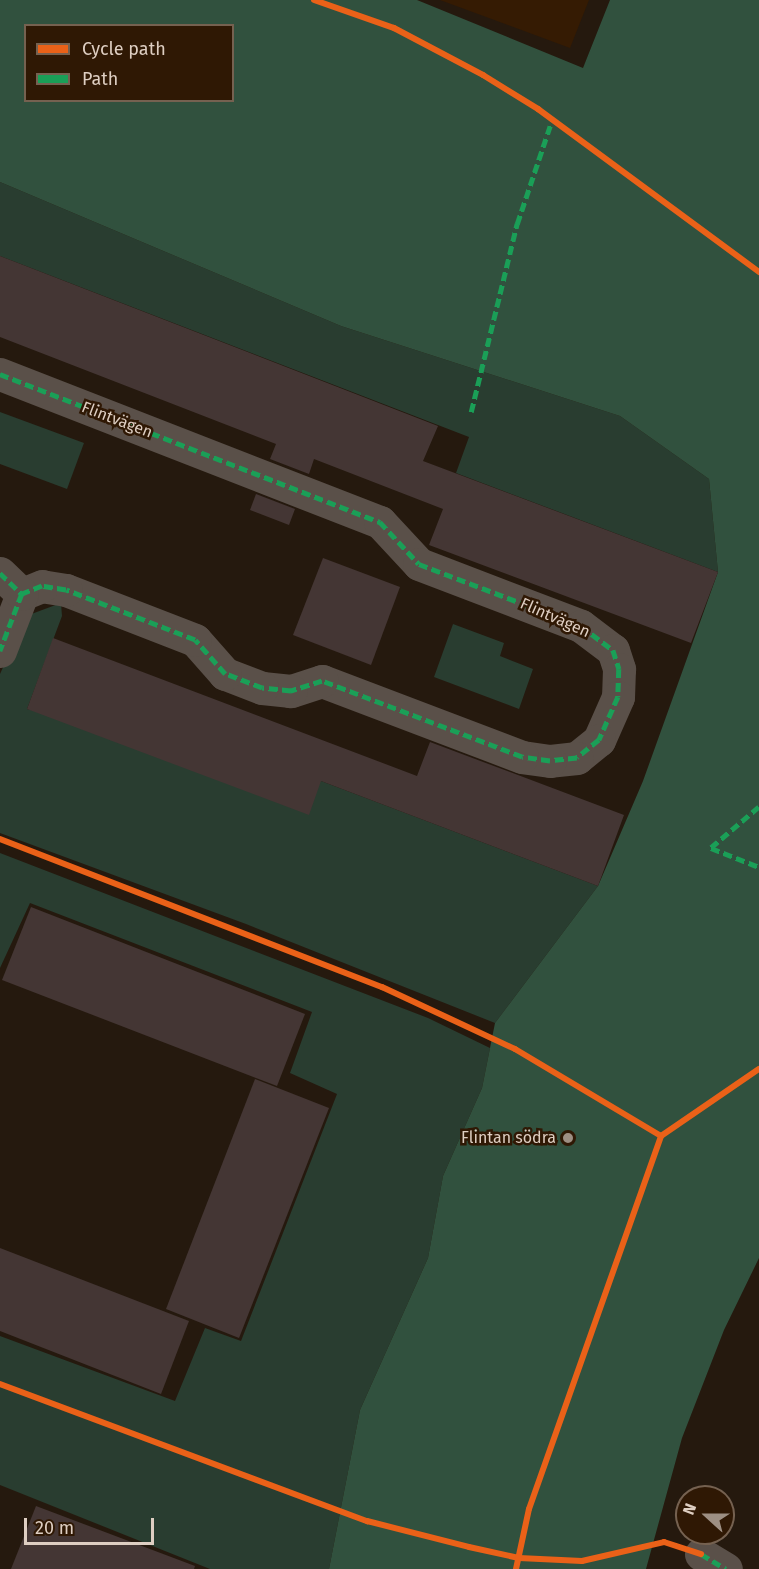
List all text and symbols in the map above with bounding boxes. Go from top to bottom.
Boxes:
legend [24,24,234,102]
text: Cycle path [82,38,166,60]
text: Path [82,68,118,90]
street label: Flintvägen [79,398,155,442]
street label: Flintvägen [517,594,593,642]
place label: Flintan södra [461,1128,556,1148]
marker: Flintan södra [561,1131,575,1145]
north arrow [675,1485,735,1545]
text: N [679,1501,700,1517]
scale bar [27,1506,158,1544]
text: 20 m [35,1517,74,1539]

